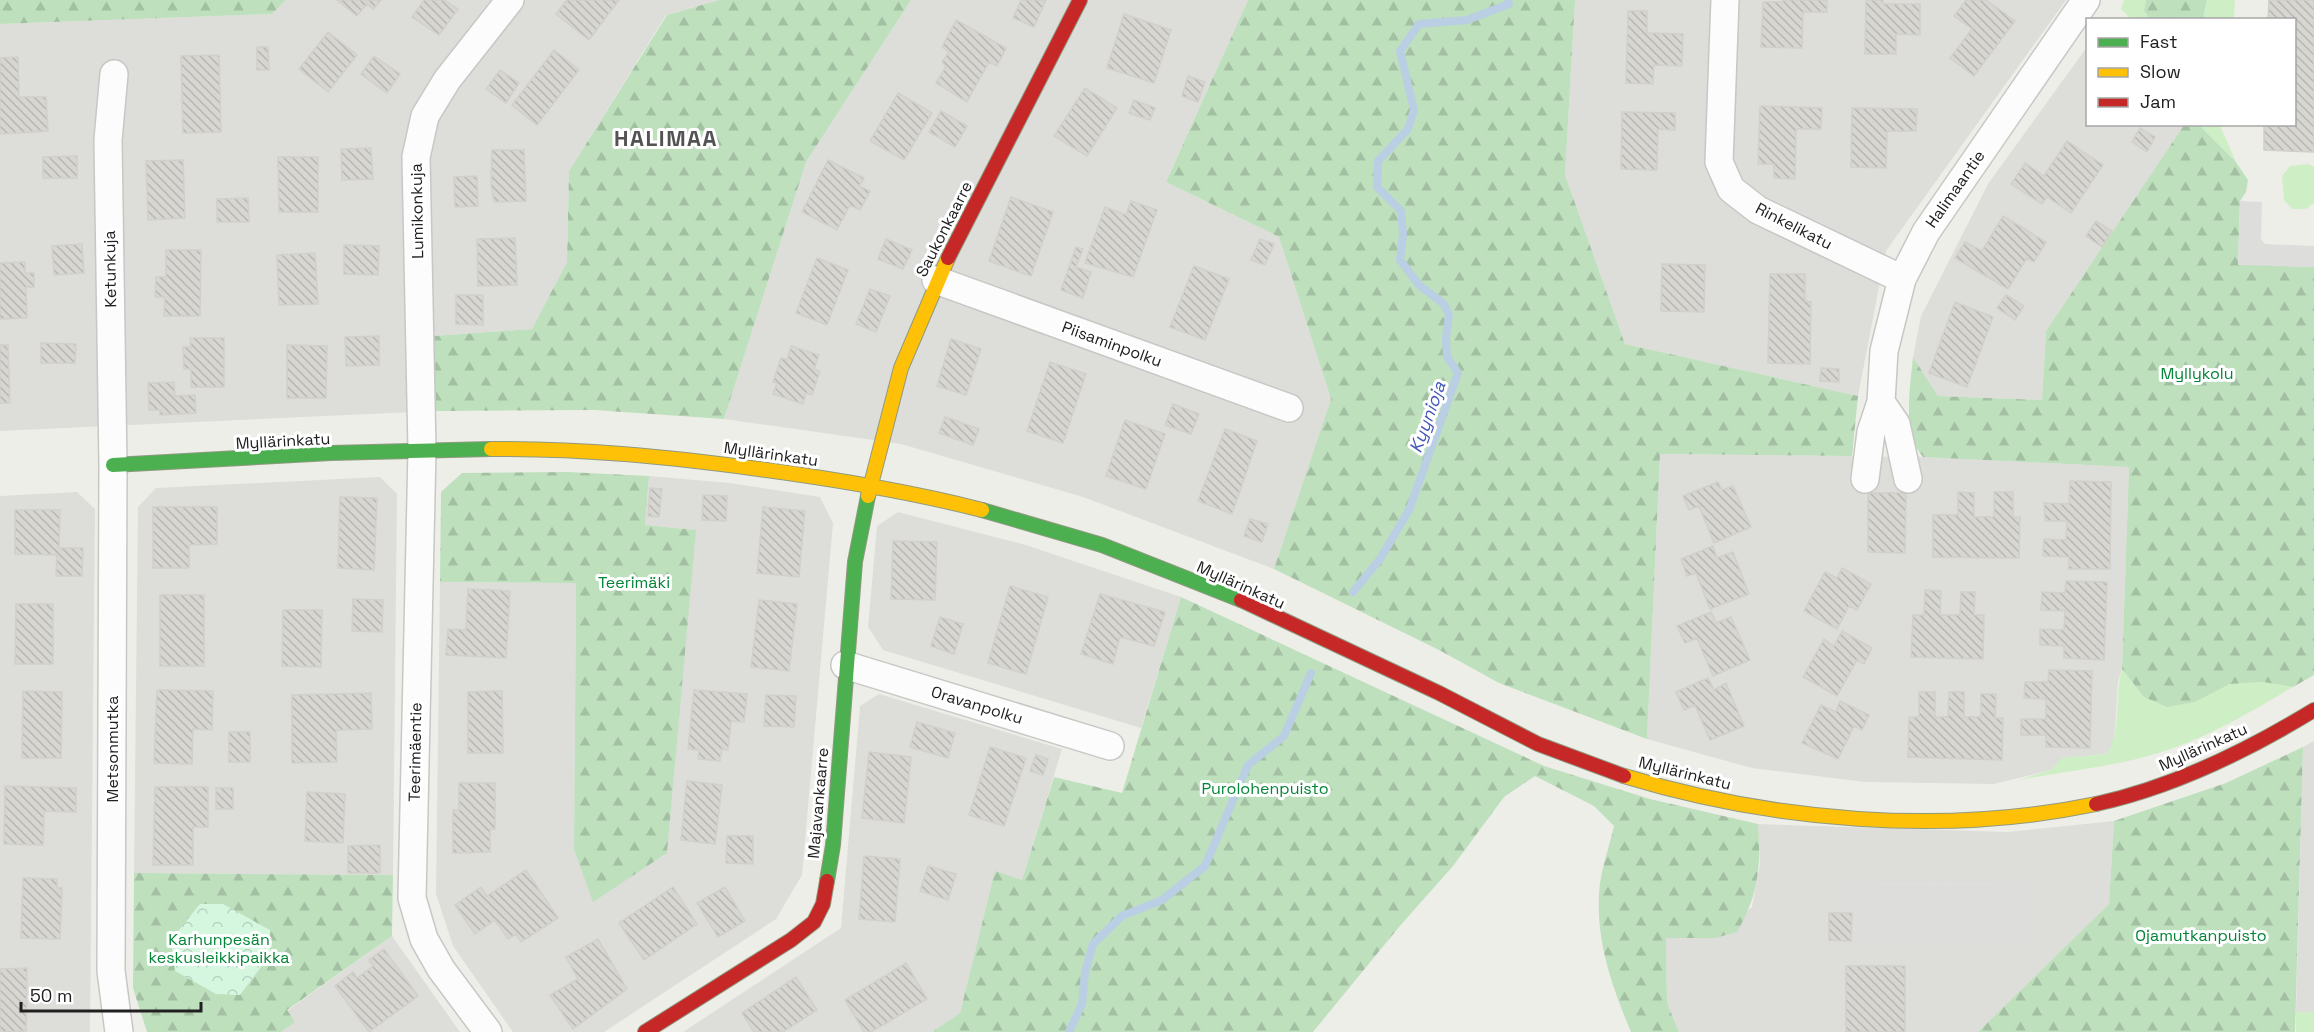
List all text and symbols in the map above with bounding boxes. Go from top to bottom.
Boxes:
legend [2086,18,2296,126]
text: Fast [2140,30,2177,53]
text: Slow [2140,60,2181,83]
text: Jam [2140,90,2176,113]
district label: HALIMAA [614,124,718,152]
street label: Halimaantie [1921,146,1989,232]
street label: Lumikonkuja [406,163,428,259]
street label: Saukonkaarre [911,178,977,280]
street label: Rinkelikatu [1752,198,1836,254]
street label: Ketunkuja [99,230,121,308]
street label: Piisaminpolku [1059,316,1165,372]
park label: Myllykolu [2160,363,2234,384]
water label: Kyynioja [1404,378,1451,456]
street label: Myllärinkatu [235,428,331,454]
street label: Myllärinkatu [723,437,819,471]
street label: Myllärinkatu [1193,556,1289,614]
park label: Teerimäki [598,572,670,593]
street label: Oravanpolku [928,681,1026,729]
street label: Metsonmutka [102,696,123,802]
street label: Teerimäentie [404,702,426,802]
street label: Myllärinkatu [2155,718,2251,776]
street label: Majavankaarre [803,747,833,859]
street label: Myllärinkatu [1637,751,1733,795]
park label: Purolohenpuisto [1201,778,1329,799]
park label: Ojamutkanpuisto [2135,925,2267,946]
park label: Karhunpesän keskusleikkipaikka [148,929,290,968]
scale bar [21,975,201,1013]
text: 50 m [30,984,72,1007]

